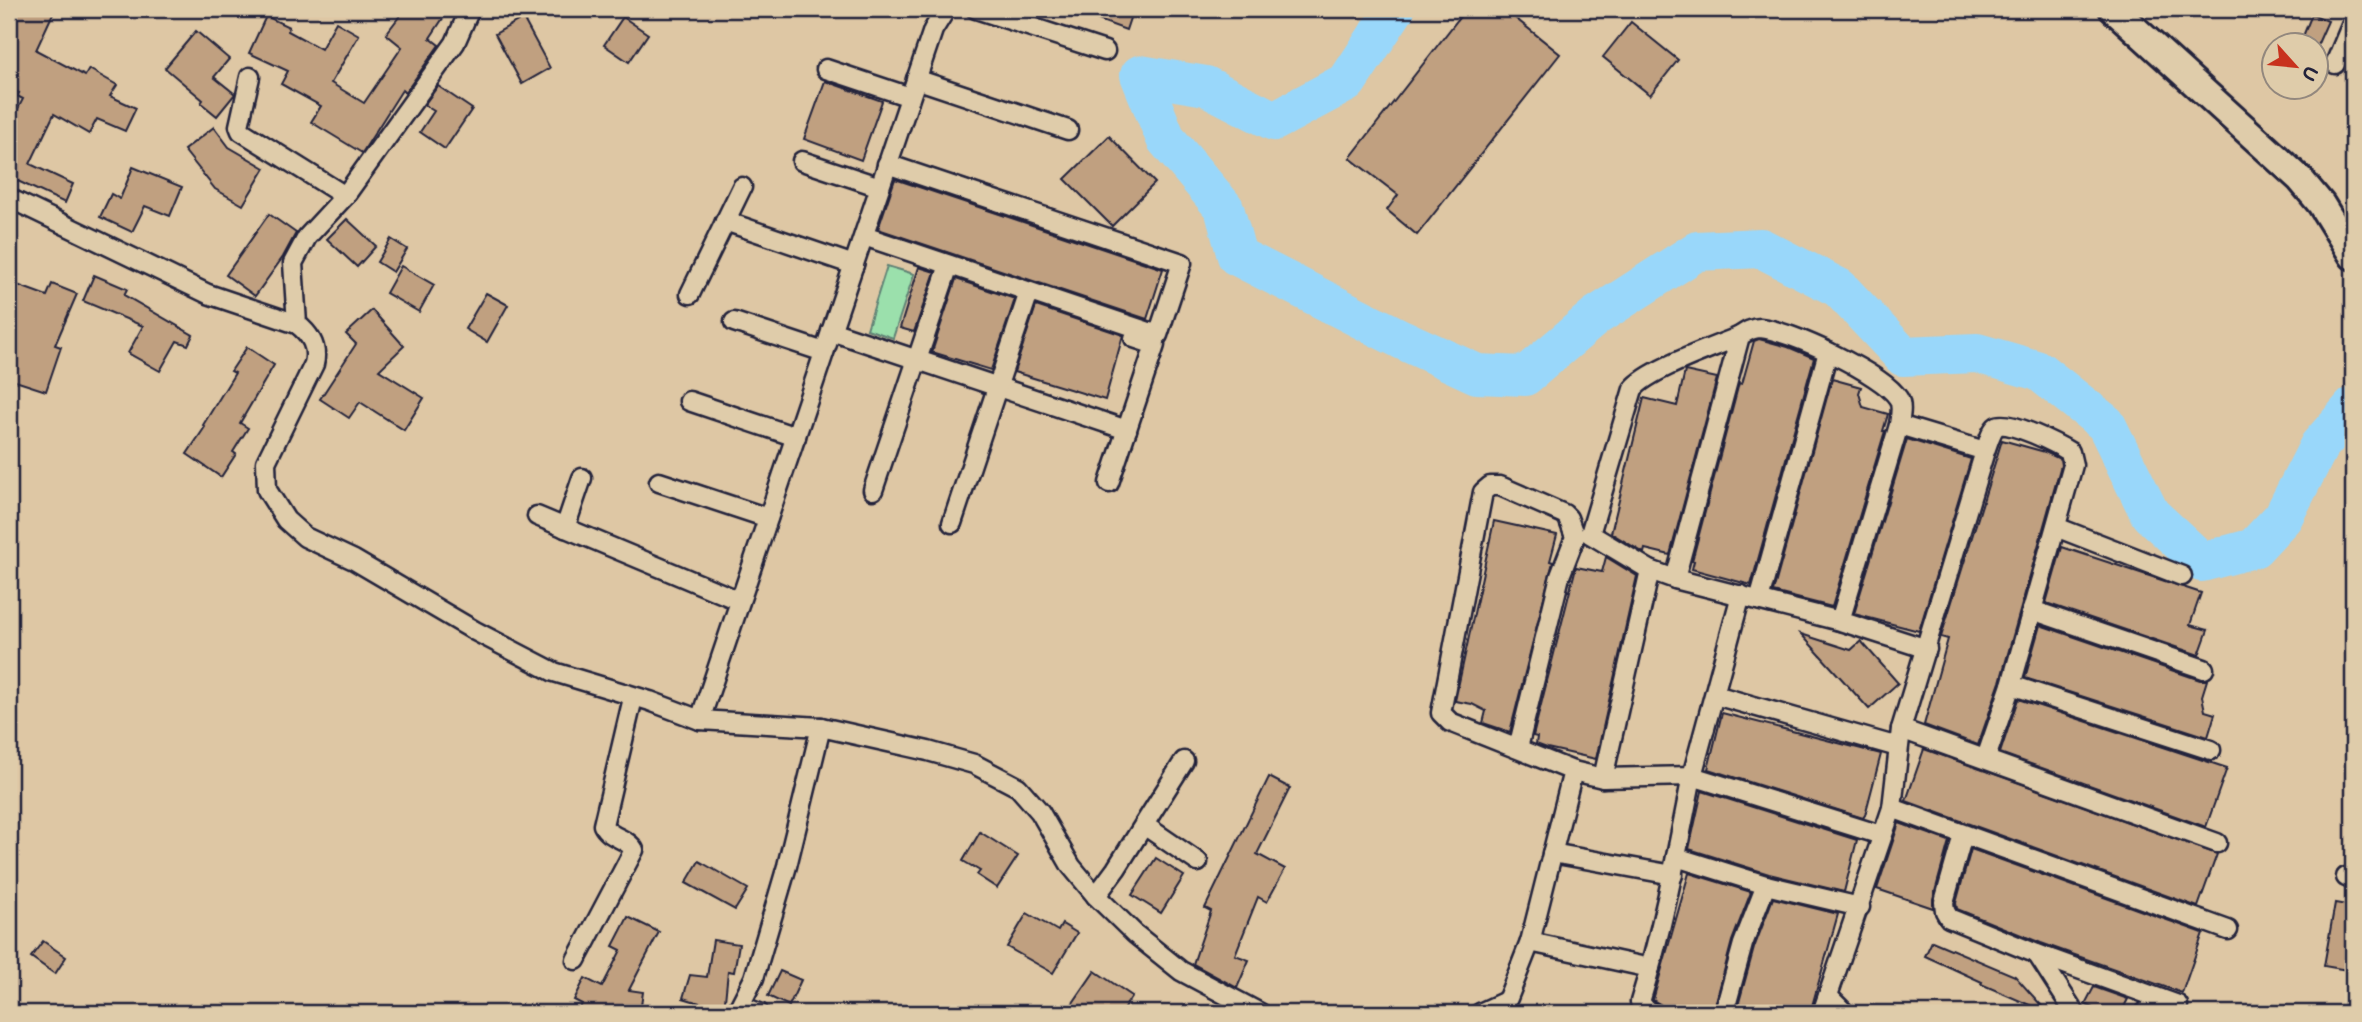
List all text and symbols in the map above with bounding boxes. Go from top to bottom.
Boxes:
north arrow [2260,32,2330,102]
text: U [2295,62,2322,84]

